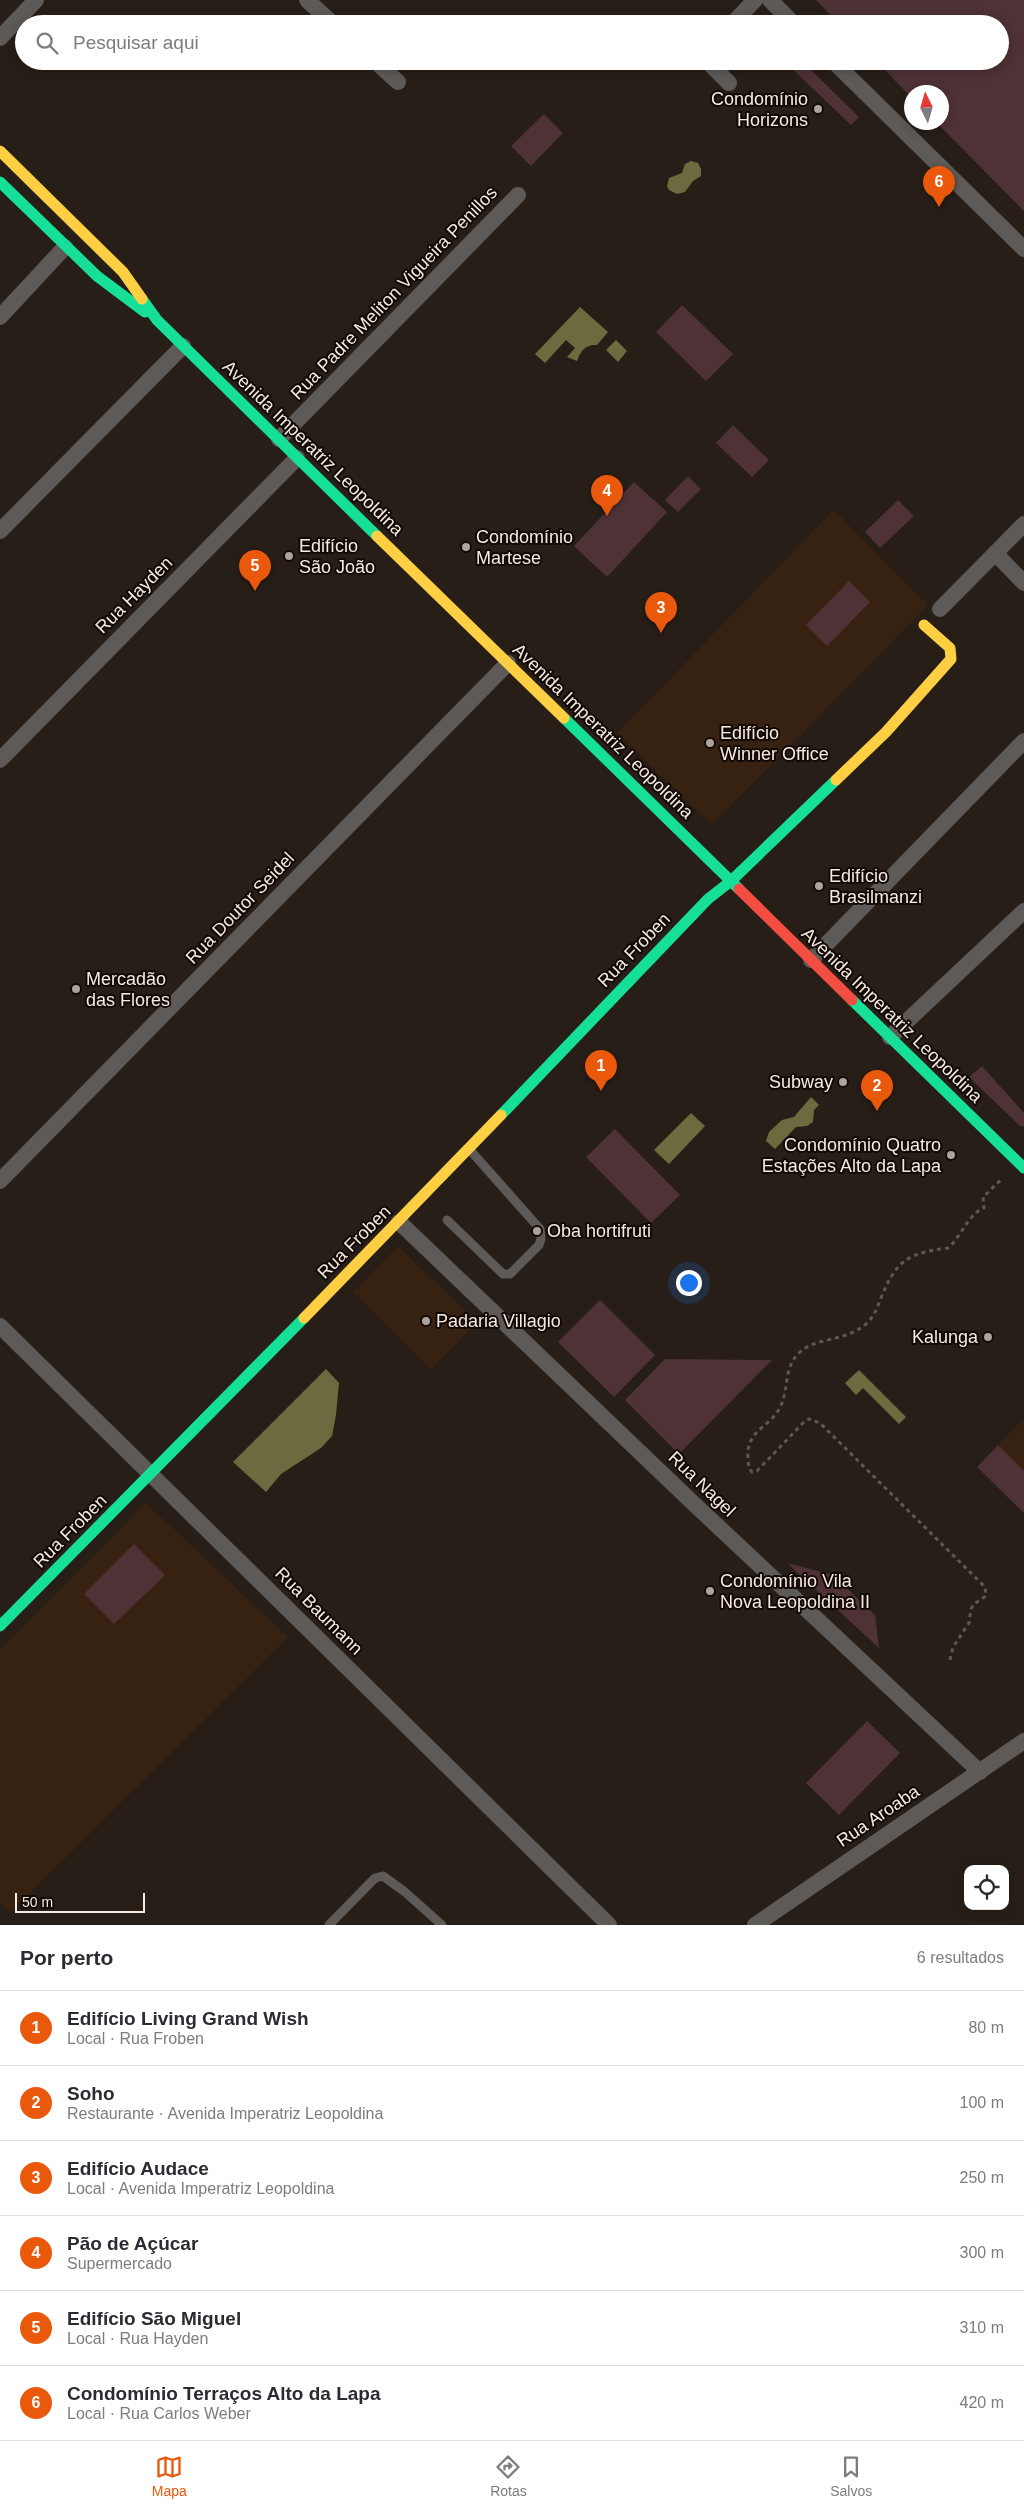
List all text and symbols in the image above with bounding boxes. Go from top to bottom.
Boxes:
search box [15,15,1009,70]
icon: search [33,29,61,57]
text: Pesquisar aqui [73,32,199,53]
north arrow [904,85,949,130]
place label: Condomínio Horizons [711,89,808,130]
marker: Condomínio Horizons [812,103,824,115]
pin: 6 [923,166,955,207]
street label: Rua Padre Meliton Vigueira Penillos [287,183,501,403]
street label: Avenida Imperatriz Leopoldina [219,356,408,540]
pin: 4 [591,475,623,516]
place label: Condomínio Martese [476,527,573,568]
place label: Edifício São João [299,536,375,577]
marker: Condomínio Martese [460,541,472,553]
pin: 5 [239,550,271,591]
marker: Edifício São João [283,550,295,562]
street label: Rua Hayden [92,553,176,637]
pin: 3 [645,592,677,633]
street label: Avenida Imperatriz Leopoldina [509,639,698,823]
place label: Edifício Winner Office [720,723,829,764]
marker: Edifício Winner Office [704,737,716,749]
street label: Rua Doutor Seidel [182,848,298,968]
place label: Edifício Brasilmanzi [829,866,922,907]
marker: Edifício Brasilmanzi [813,880,825,892]
street label: Rua Froben [594,909,674,991]
street label: Avenida Imperatriz Leopoldina [798,923,987,1107]
place label: Mercadão das Flores [86,969,170,1010]
marker: Mercadão das Flores [70,983,82,995]
pin: 1 [585,1050,617,1091]
pin: 2 [861,1070,893,1111]
place label: Subway [769,1072,833,1092]
marker: Subway [837,1076,849,1088]
place label: Condomínio Quatro Estações Alto da Lapa [762,1135,942,1176]
marker: Condomínio Quatro Estações Alto da Lapa [945,1149,957,1161]
street label: Rua Froben [313,1201,395,1283]
place label: Oba hortifruti [547,1221,651,1241]
marker: Oba hortifruti [531,1225,543,1237]
your location [676,1270,702,1296]
place label: Padaria Villagio [436,1311,561,1331]
marker: Padaria Villagio [420,1315,432,1327]
place label: Kalunga [912,1327,979,1347]
marker: Kalunga [982,1331,994,1343]
street label: Rua Nagel [664,1447,740,1521]
street label: Rua Froben [29,1490,111,1572]
street label: Rua Baumann [271,1563,367,1659]
place label: Condomínio Vila Nova Leopoldina II [720,1571,870,1612]
marker: Condomínio Vila Nova Leopoldina II [704,1585,716,1597]
street label: Rua Aroaba [833,1781,924,1851]
map controls [964,1865,1009,1910]
button: locate [964,1865,1009,1910]
scale bar [15,1890,145,1913]
text: 50 m [22,1894,53,1910]
text: Por perto [20,1946,113,1969]
text: 6 resultados [917,1949,1004,1966]
text: Edifício Living Grand Wish [67,2008,309,2029]
text: 1 [32,2019,40,2036]
text: 80 m [968,2019,1004,2036]
text: Local · Rua Froben [67,2030,204,2047]
text: Soho [67,2083,115,2104]
text: 2 [32,2094,40,2111]
text: 100 m [960,2094,1004,2111]
text: Restaurante · Avenida Imperatriz Leopoldina [67,2105,383,2122]
text: Edifício Audace [67,2158,209,2179]
text: 3 [32,2169,40,2186]
text: 250 m [960,2169,1004,2186]
text: Local · Avenida Imperatriz Leopoldina [67,2180,334,2197]
text: Pão de Açúcar [67,2233,198,2254]
text: 4 [32,2244,40,2261]
text: 300 m [960,2244,1004,2261]
text: Supermercado [67,2255,172,2272]
text: Edifício São Miguel [67,2308,241,2329]
text: 5 [32,2319,40,2336]
text: 310 m [960,2319,1004,2336]
text: Local · Rua Hayden [67,2330,208,2347]
text: Condomínio Terraços Alto da Lapa [67,2383,381,2404]
text: 6 [32,2394,40,2411]
text: 420 m [960,2394,1004,2411]
text: Local · Rua Carlos Weber [67,2405,251,2422]
tab: Mapa [152,2453,187,2499]
tab: Rotas [490,2453,527,2499]
tab: Salvos [830,2453,872,2499]

